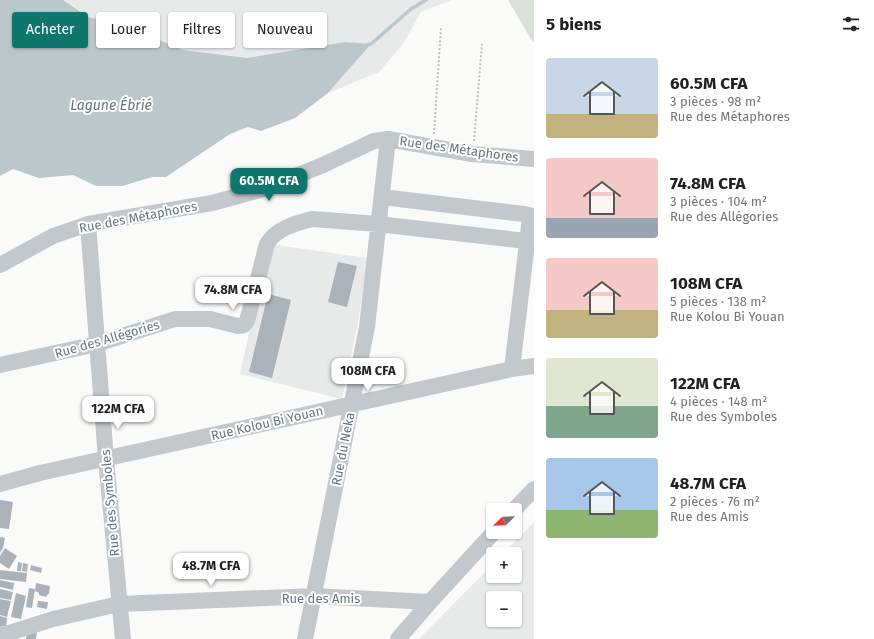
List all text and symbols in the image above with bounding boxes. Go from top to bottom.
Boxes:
chip: Acheter [12,12,88,48]
chip: Louer [96,12,160,48]
chip: Filtres [168,12,235,48]
chip: Nouveau [243,12,327,48]
icon: filters [840,13,862,35]
text: 5 biens [546,14,602,35]
text: 60.5M CFA [670,73,748,94]
icon: home [578,74,626,122]
text: 3 pièces · 98 m² [670,94,761,109]
water label: Lagune Ébrié [70,96,152,114]
text: Rue des Métaphores [670,109,790,124]
street label: Rue des Métaphores [399,133,519,165]
pin: 60.5M CFA [223,168,315,202]
text: 60.5M CFA [239,173,299,188]
text: 74.8M CFA [670,173,745,194]
icon: home [578,174,626,222]
text: 3 pièces · 104 m² [670,194,767,209]
street label: Rue des Métaphores [78,198,198,236]
text: Rue des Allégories [670,209,778,224]
text: 108M CFA [670,273,742,294]
icon: home [578,274,626,322]
pin: 74.8M CFA [187,277,279,311]
text: 74.8M CFA [204,282,262,297]
text: 5 pièces · 138 m² [670,294,767,309]
text: Rue Kolou Bi Youan [670,309,785,324]
street label: Rue des Allégories [53,317,161,361]
pin: 108M CFA [327,358,409,392]
text: 108M CFA [340,363,396,378]
text: 122M CFA [670,373,740,394]
icon: home [578,374,626,422]
text: 4 pièces · 148 m² [670,394,767,409]
pin: 122M CFA [77,396,159,430]
text: 122M CFA [91,401,145,416]
street label: Rue Kolou Bi Youan [209,403,325,443]
text: Rue des Symboles [670,409,777,424]
street label: Rue du Neka [329,411,357,487]
street label: Rue des Symboles [98,449,122,557]
text: 48.7M CFA [670,473,746,494]
icon: home [578,474,626,522]
text: 2 pièces · 76 m² [670,494,760,509]
north arrow [486,503,522,539]
map controls [486,503,522,627]
text: Rue des Amis [670,509,749,524]
button: + [486,547,522,583]
pin: 48.7M CFA [165,553,257,587]
text: 48.7M CFA [182,558,240,573]
street label: Rue des Amis [282,591,360,606]
button: − [486,591,522,627]

